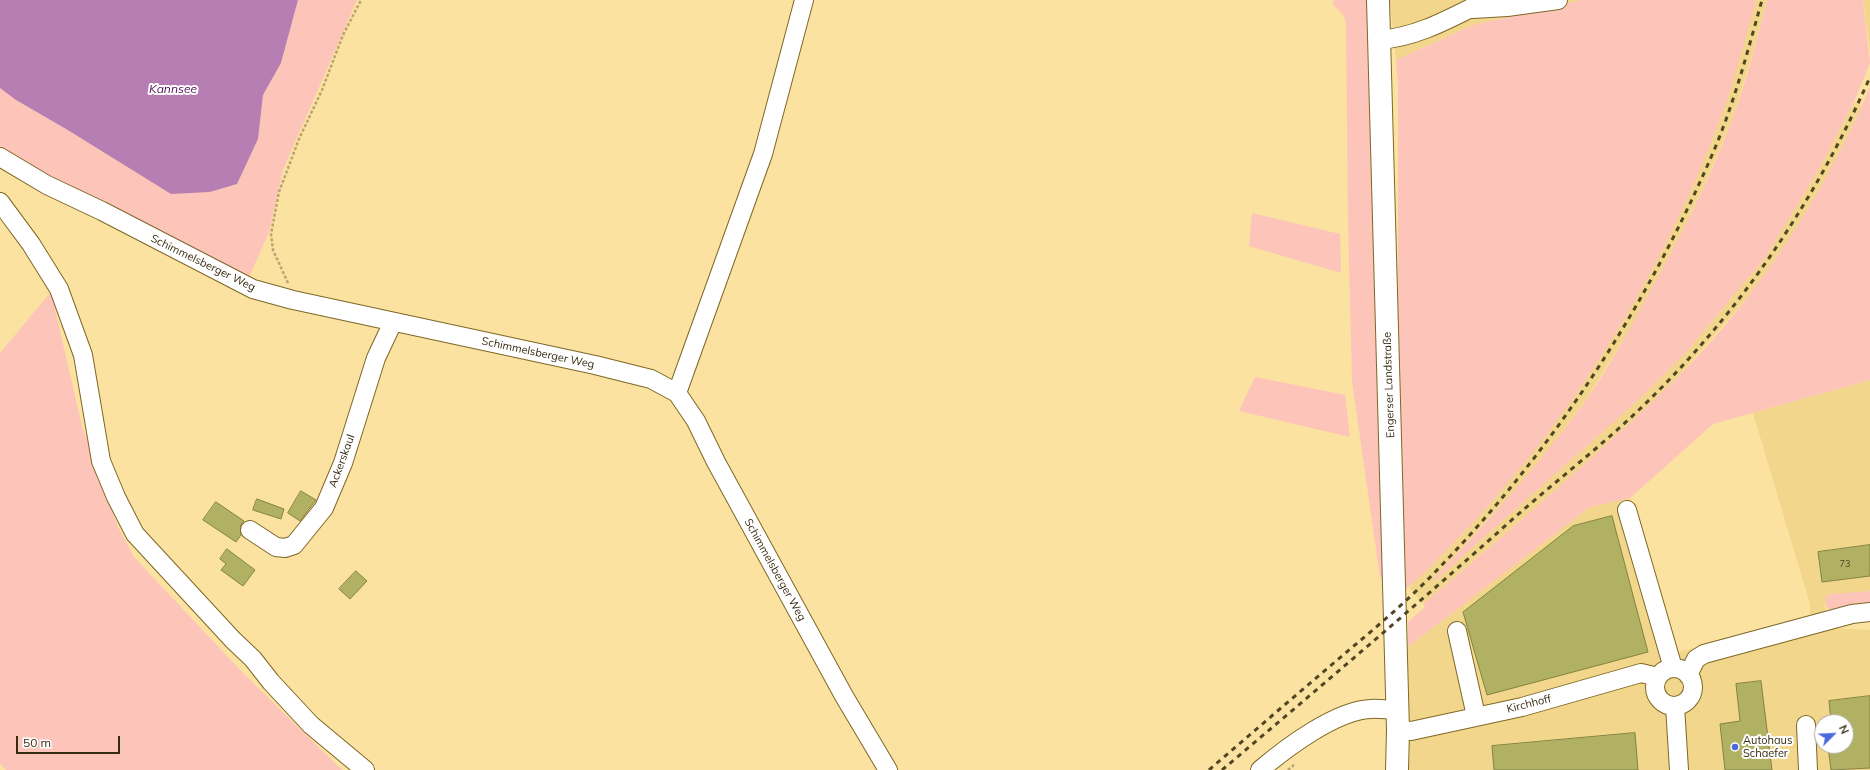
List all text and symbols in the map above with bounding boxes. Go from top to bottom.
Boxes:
water label: Kannsee [149,82,197,96]
street label: Schimmelsberger Weg [148,232,258,294]
street label: Engerser Landstraße [1381,332,1397,438]
street label: Schimmelsberger Weg [480,335,596,371]
street label: Ackerskaul [326,433,358,489]
street label: Schimmelsberger Weg [741,517,809,623]
house number: 73 [1840,559,1850,569]
street label: Kirchhoff [1505,692,1553,716]
north arrow [1814,714,1854,754]
text: N [1836,723,1852,736]
scale bar [18,728,122,754]
place label: Autohaus Schaefer [1743,734,1792,760]
text: 50 m [23,735,51,750]
marker: Autohaus Schaefer [1730,742,1740,752]

